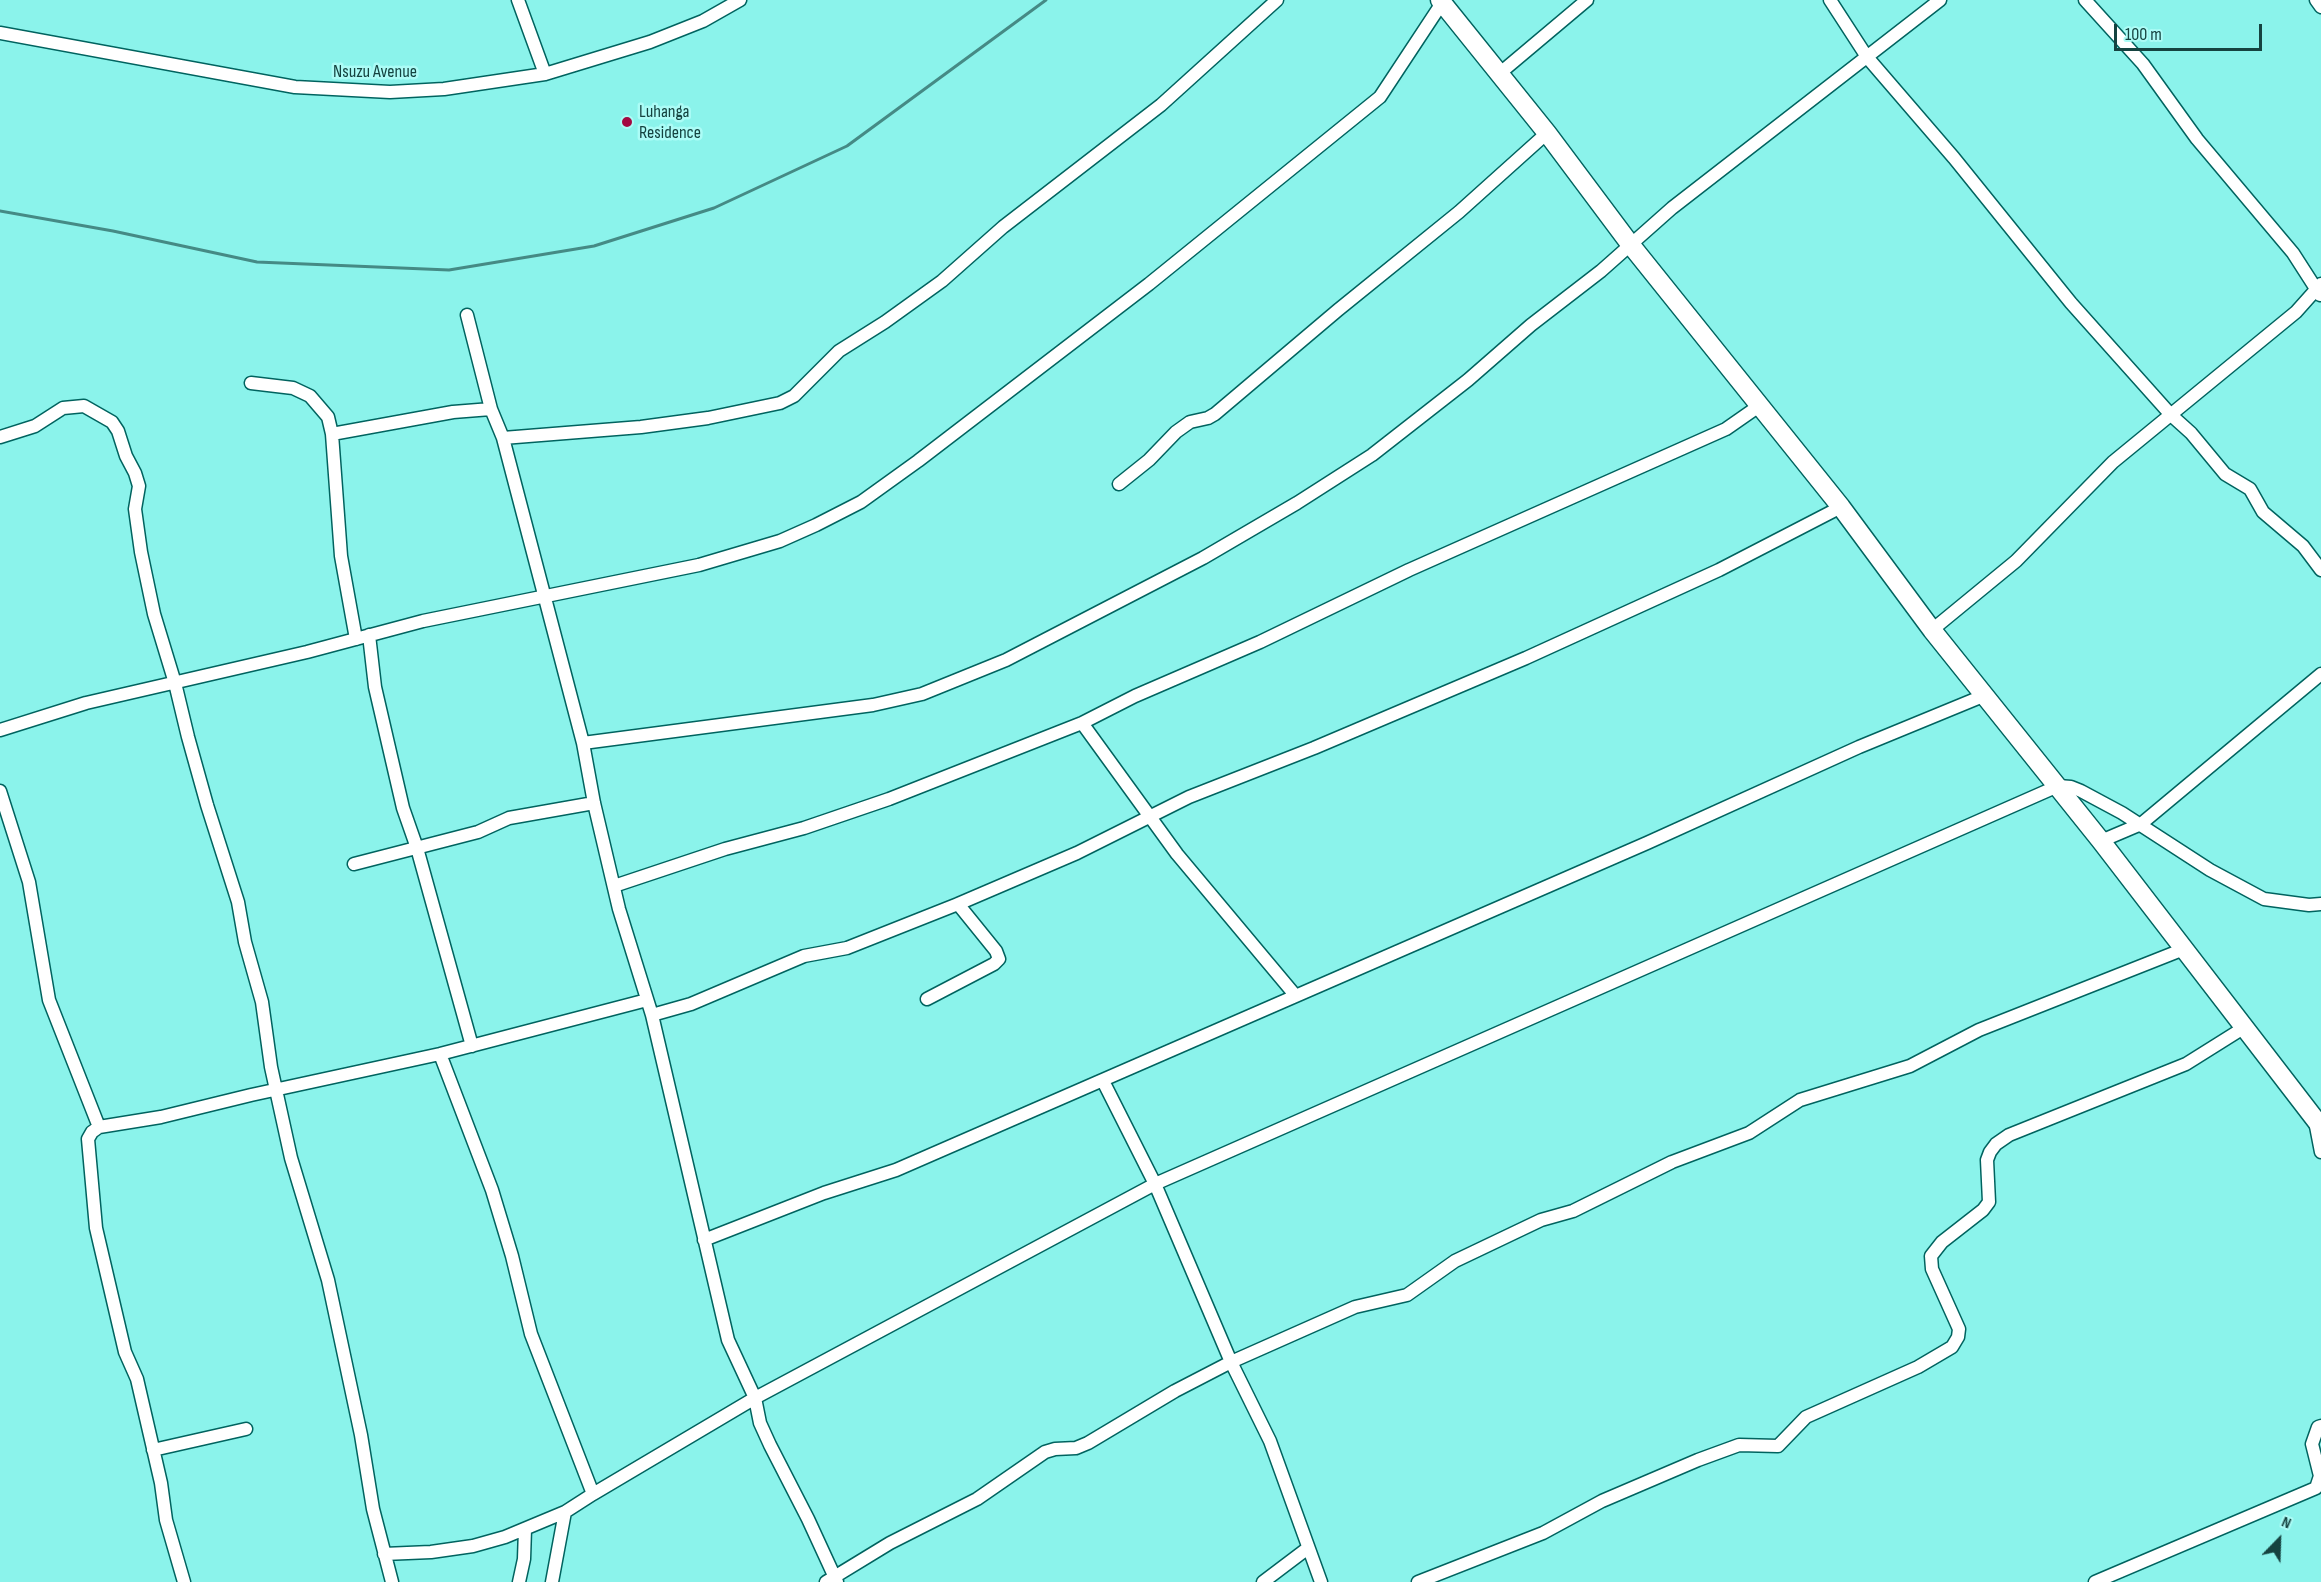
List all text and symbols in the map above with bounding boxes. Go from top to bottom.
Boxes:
scale bar [2117,12,2266,50]
text: 100 m [2125,24,2162,45]
street label: Nsuzu Avenue [333,61,417,83]
place label: Luhanga Residence [639,101,701,144]
marker: Luhanga Residence [620,115,634,129]
north arrow [2249,1510,2309,1570]
text: N [2279,1513,2294,1533]

